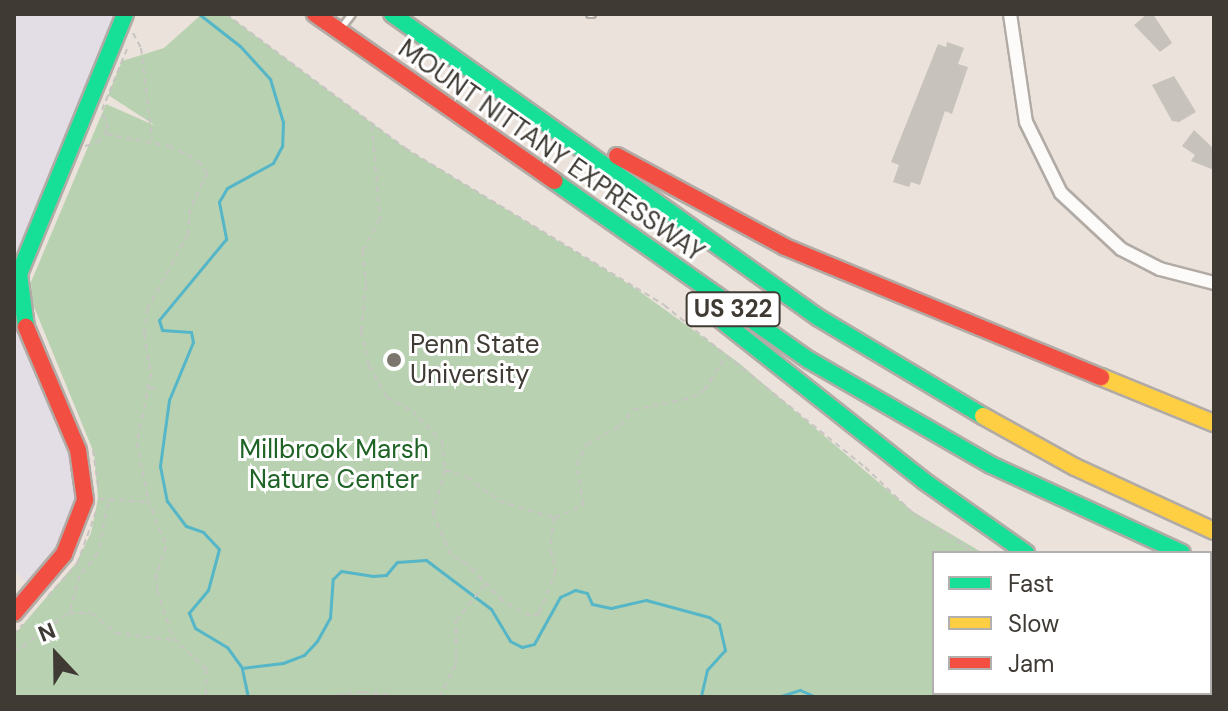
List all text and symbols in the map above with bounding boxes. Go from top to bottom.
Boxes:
street label: MOUNT NITTANY EXPRESSWAY [392,33,710,269]
road number: US 322 [685,289,781,329]
place label: Penn State University [410,329,540,390]
marker: Penn State University [385,351,403,369]
park label: Millbrook Marsh Nature Center [239,434,429,496]
legend [932,551,1212,695]
text: Fast [1008,568,1054,599]
text: Slow [1008,608,1059,639]
north arrow [16,615,96,695]
text: N [34,616,60,649]
text: Jam [1008,648,1054,679]

